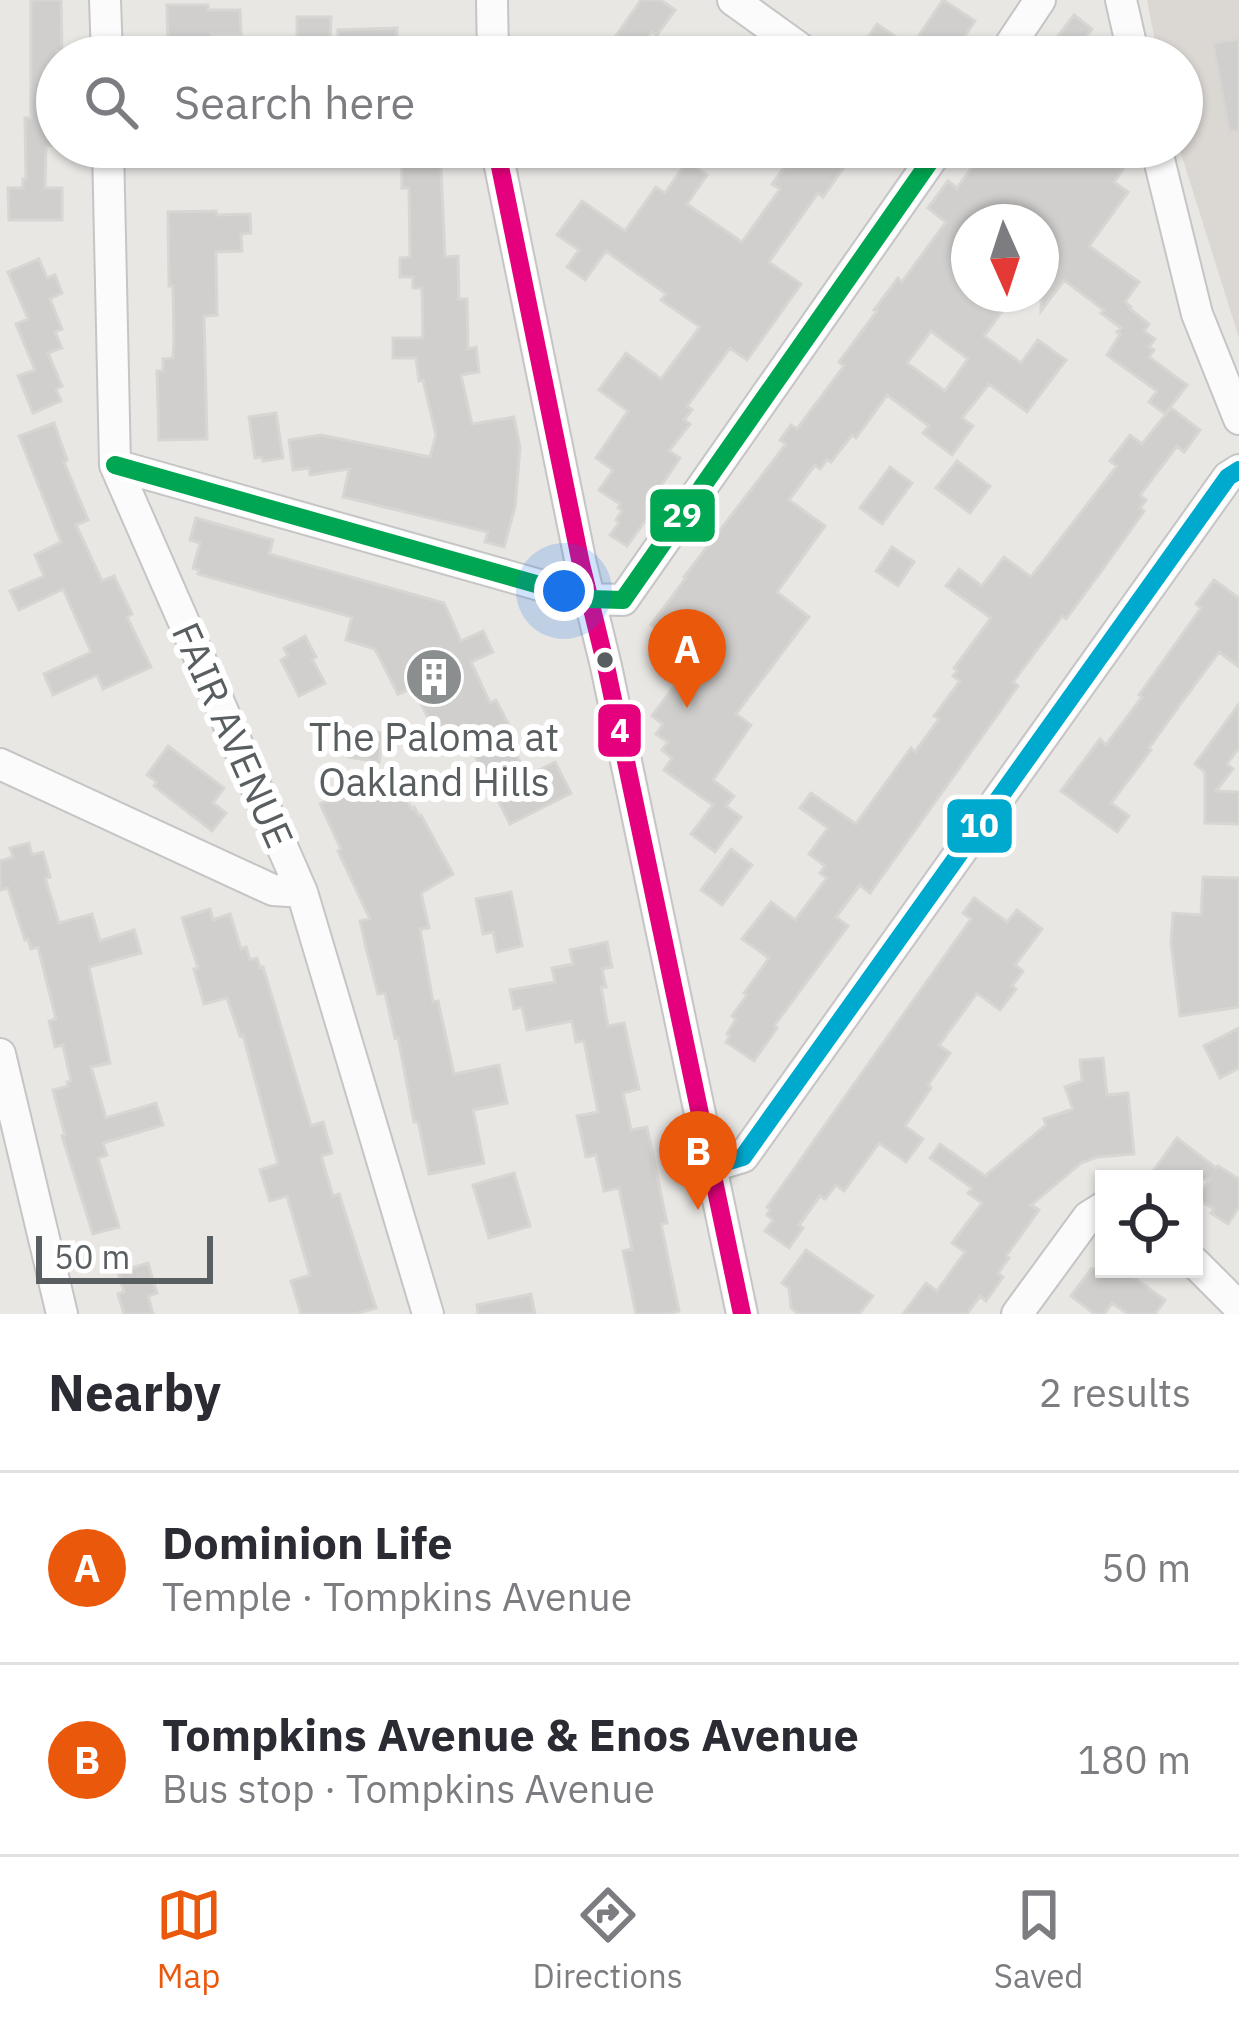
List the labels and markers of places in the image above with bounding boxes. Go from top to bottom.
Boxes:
pin: A [648,609,726,708]
building icon: The Paloma at Oakland Hills [403,646,465,708]
unlabelled marker [594,649,616,671]
place label: The Paloma at Oakland Hills [309,711,559,807]
pin: B [659,1111,737,1210]

